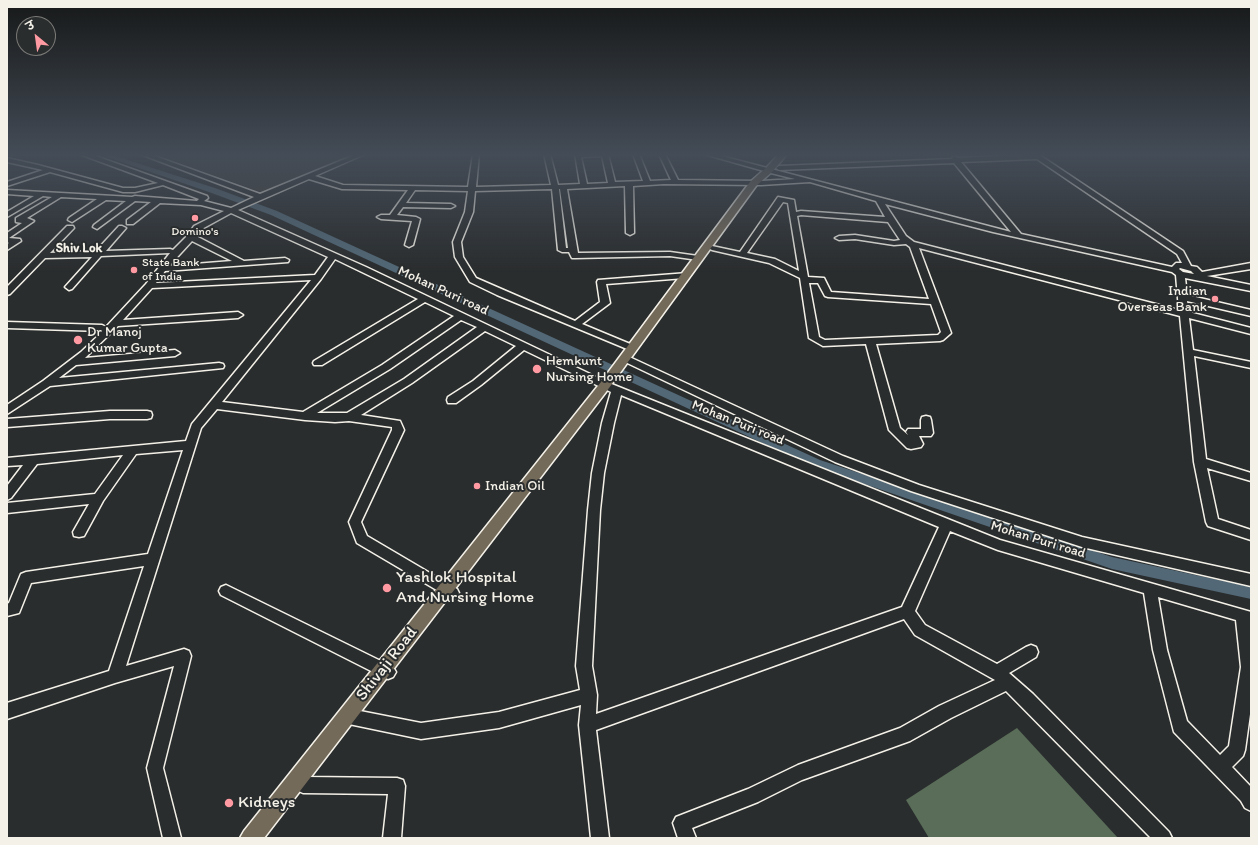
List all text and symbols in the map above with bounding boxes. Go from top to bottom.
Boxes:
north arrow [16,16,56,56]
text: उ [24,18,37,33]
marker: Domino's [190,213,200,223]
place label: Domino's [171,225,219,239]
district label: Shiv Lok [56,241,102,257]
place label: State Bank of India [142,256,199,284]
street label: Mohan Puri road [395,263,491,319]
marker: State Bank of India [129,265,139,275]
place label: Indian Overseas Bank [1117,283,1207,316]
marker: Indian Overseas Bank [1210,294,1220,304]
place label: Dr Manoj Kumar Gupta [87,324,168,356]
marker: Dr Manoj Kumar Gupta [72,334,84,346]
place label: Hemkunt Nursing Home [546,353,632,386]
marker: Hemkunt Nursing Home [531,363,543,375]
street label: Mohan Puri road [689,397,787,449]
place label: Indian Oil [485,478,545,494]
marker: Indian Oil [472,481,482,491]
street label: Mohan Puri road [989,518,1087,562]
place label: Yashlok Hospital And Nursing Home [396,568,534,608]
marker: Yashlok Hospital And Nursing Home [381,582,393,594]
street label: Shivaji Road [352,623,422,705]
place label: Kidneys [238,793,295,813]
marker: Kidneys [223,797,235,809]

